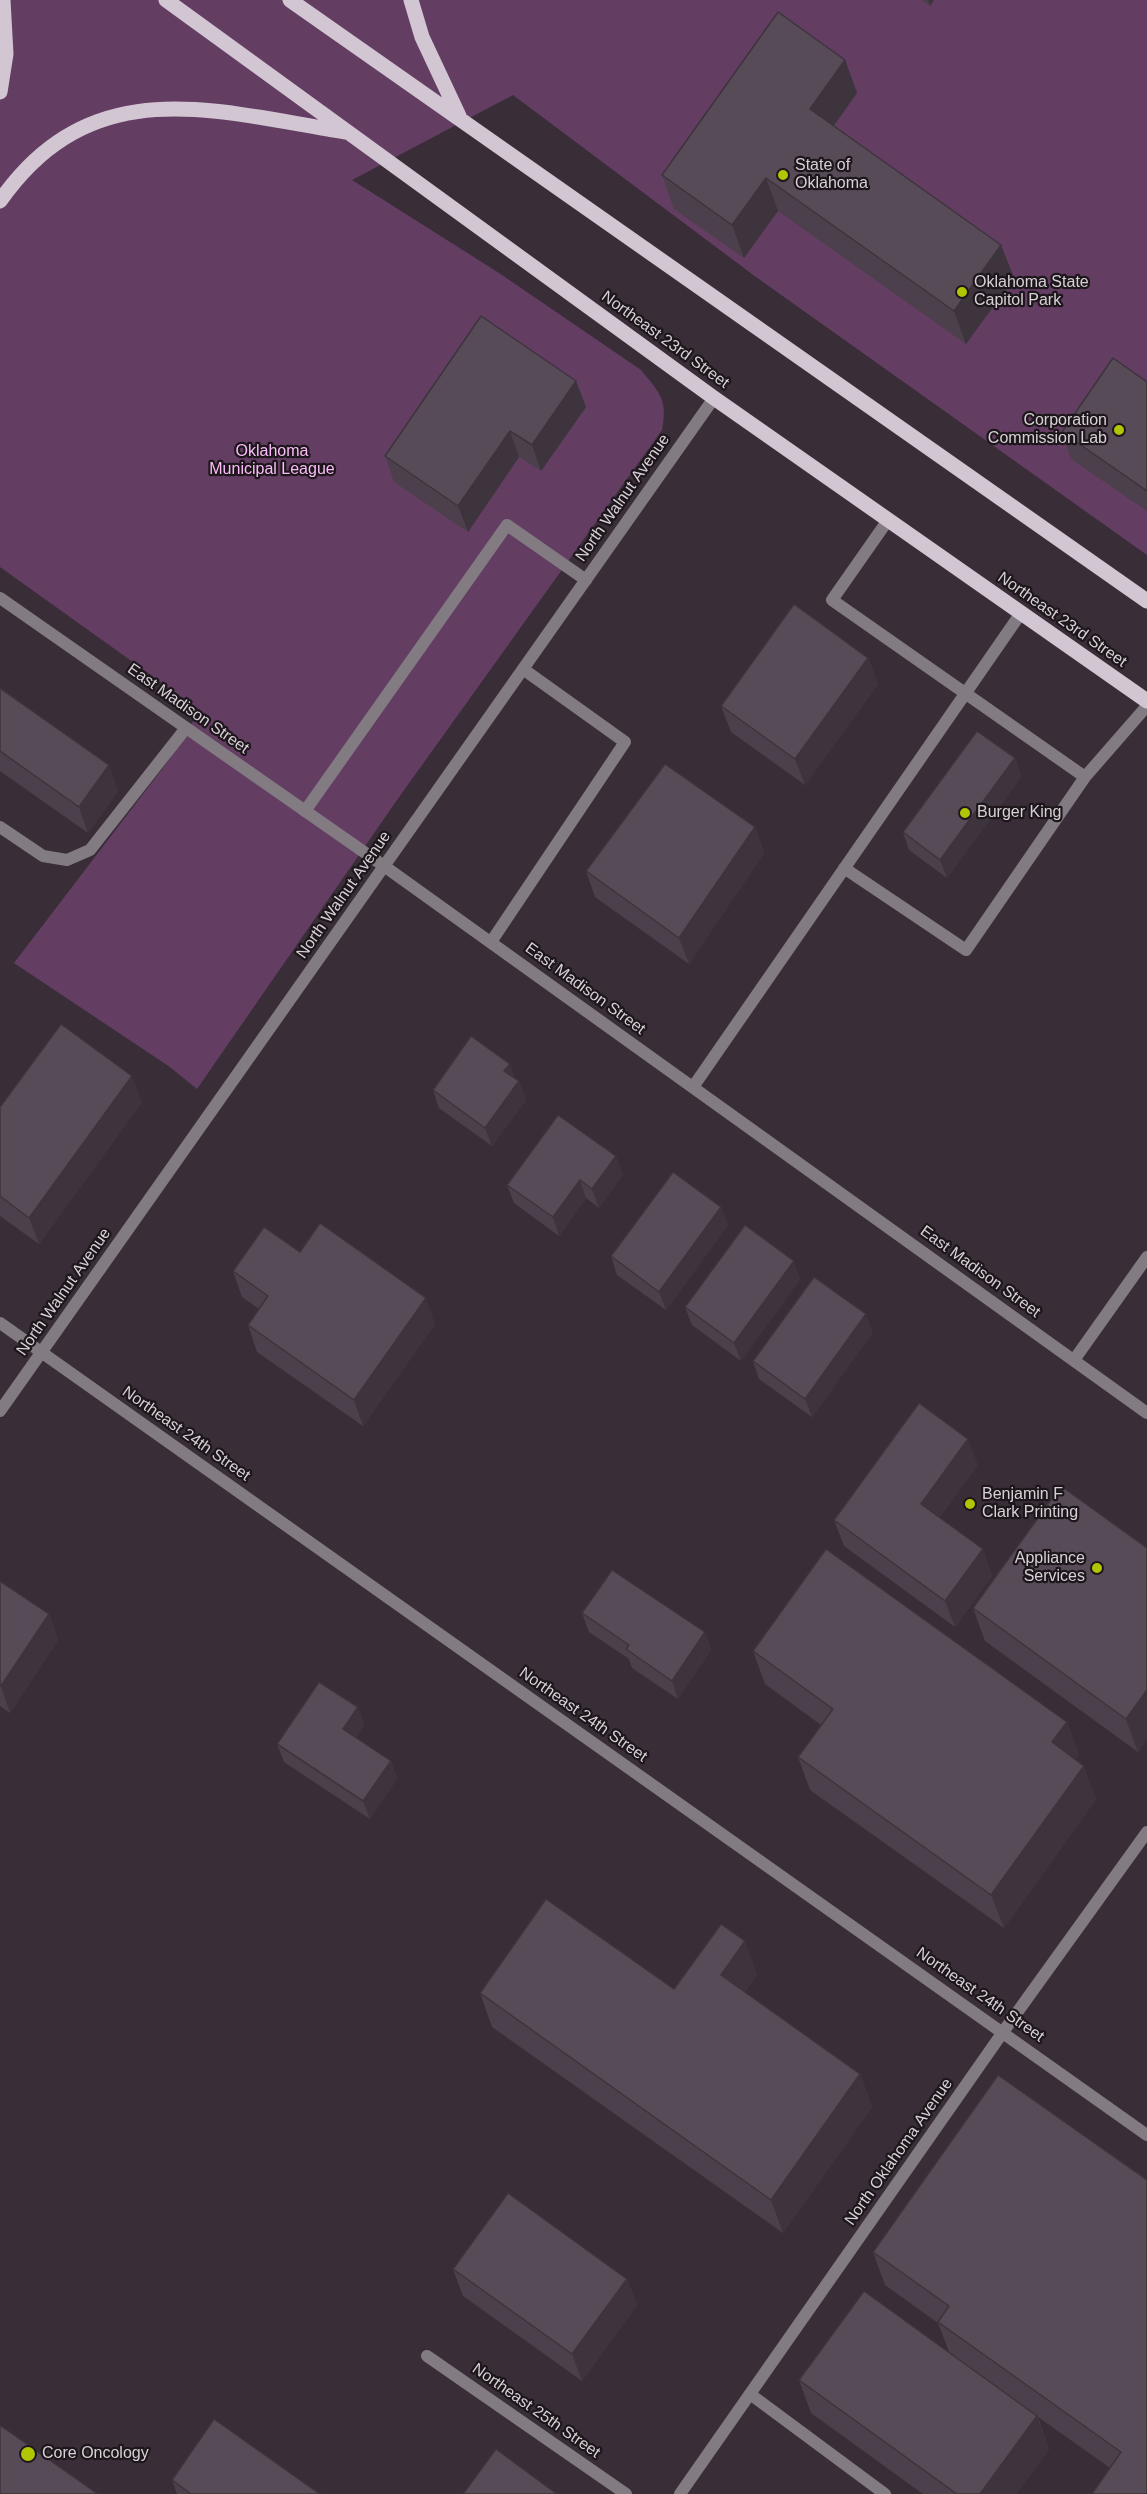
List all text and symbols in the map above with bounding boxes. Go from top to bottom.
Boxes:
place label: State of Oklahoma [795,156,868,194]
marker: State of Oklahoma [776,168,790,182]
place label: Oklahoma State Capitol Park [974,273,1089,311]
marker: Oklahoma State Capitol Park [955,285,969,299]
street label: Northeast 23rd Street [597,287,733,393]
place label: Corporation Commission Lab [988,411,1107,449]
marker: Corporation Commission Lab [1112,423,1126,437]
street label: North Walnut Avenue [572,431,674,565]
park label: Oklahoma Municipal League [209,442,335,480]
street label: Northeast 23rd Street [994,568,1130,672]
street label: East Madison Street [123,660,253,758]
place label: Burger King [977,803,1061,823]
marker: Burger King [958,806,972,820]
street label: North Walnut Avenue [293,828,395,962]
street label: East Madison Street [521,939,649,1039]
street label: East Madison Street [916,1222,1044,1322]
street label: North Walnut Avenue [13,1225,115,1359]
street label: Northeast 24th Street [118,1383,254,1485]
place label: Benjamin F Clark Printing [982,1485,1078,1523]
marker: Benjamin F Clark Printing [963,1497,977,1511]
place label: Appliance Services [1015,1549,1085,1587]
marker: Appliance Services [1090,1561,1104,1575]
street label: Northeast 24th Street [515,1664,651,1766]
street label: Northeast 24th Street [912,1944,1048,2046]
street label: North Oklahoma Avenue [841,2075,957,2229]
street label: Northeast 25th Street [468,2360,604,2462]
place label: Core Oncology [42,2444,149,2464]
marker: Core Oncology [19,2445,37,2463]

